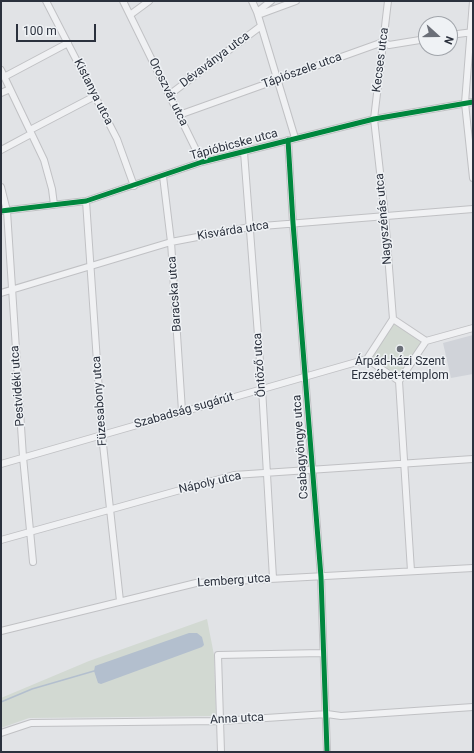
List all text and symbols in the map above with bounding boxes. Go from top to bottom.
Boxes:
scale bar [18,16,98,42]
north arrow [418,16,458,56]
text: 100 m [23,24,57,38]
street label: Kecses utca [370,27,392,93]
street label: Dévaványa utca [177,29,253,91]
text: N [441,34,456,46]
street label: Tápiószele utca [260,50,344,92]
street label: Oroszvár utca [145,56,191,128]
street label: Kistanya utca [70,57,116,127]
street label: Tápióbicske utca [189,126,279,164]
street label: Nagyszénás utca [373,173,395,265]
street label: Kisvárda utca [196,218,270,244]
street label: Baracska utca [165,256,185,332]
street label: Öntöző utca [251,332,269,398]
marker: Árpád-házi Szent Erzsébet-templom [395,344,405,354]
street label: Pestvidéki utca [8,345,28,427]
street label: Füzesabony utca [90,355,110,447]
place label: Árpád-házi Szent Erzsébet-templom [351,355,449,383]
street label: Szabadság sugárút [133,390,235,432]
street label: Csabagyöngye utca [290,394,312,500]
street label: Nápoly utca [177,469,243,497]
street label: Lemberg utca [197,571,271,591]
street label: Anna utca [210,710,264,728]

